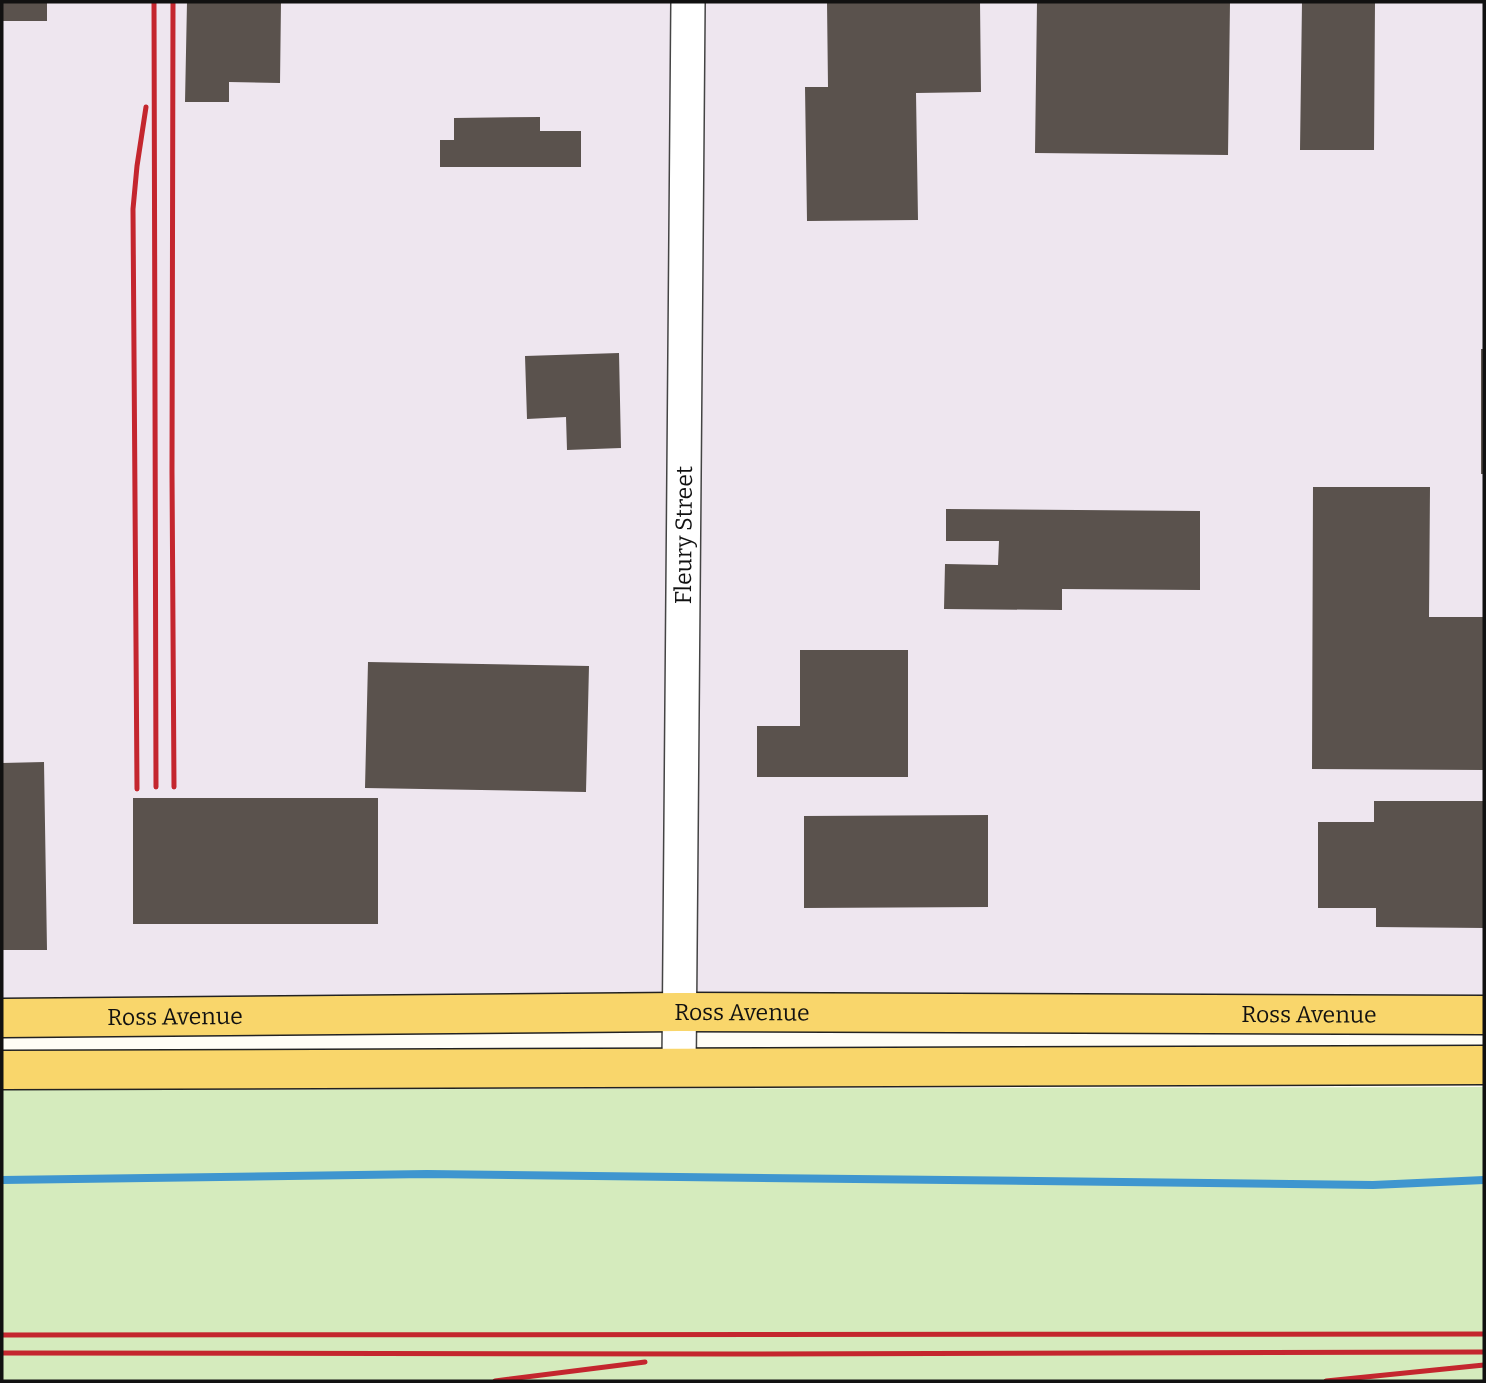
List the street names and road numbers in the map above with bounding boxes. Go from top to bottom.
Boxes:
street label: Fleury Street [669,466,698,604]
street label: Ross Avenue [674,998,810,1026]
street label: Ross Avenue [1241,1000,1377,1029]
street label: Ross Avenue [107,1002,243,1031]

